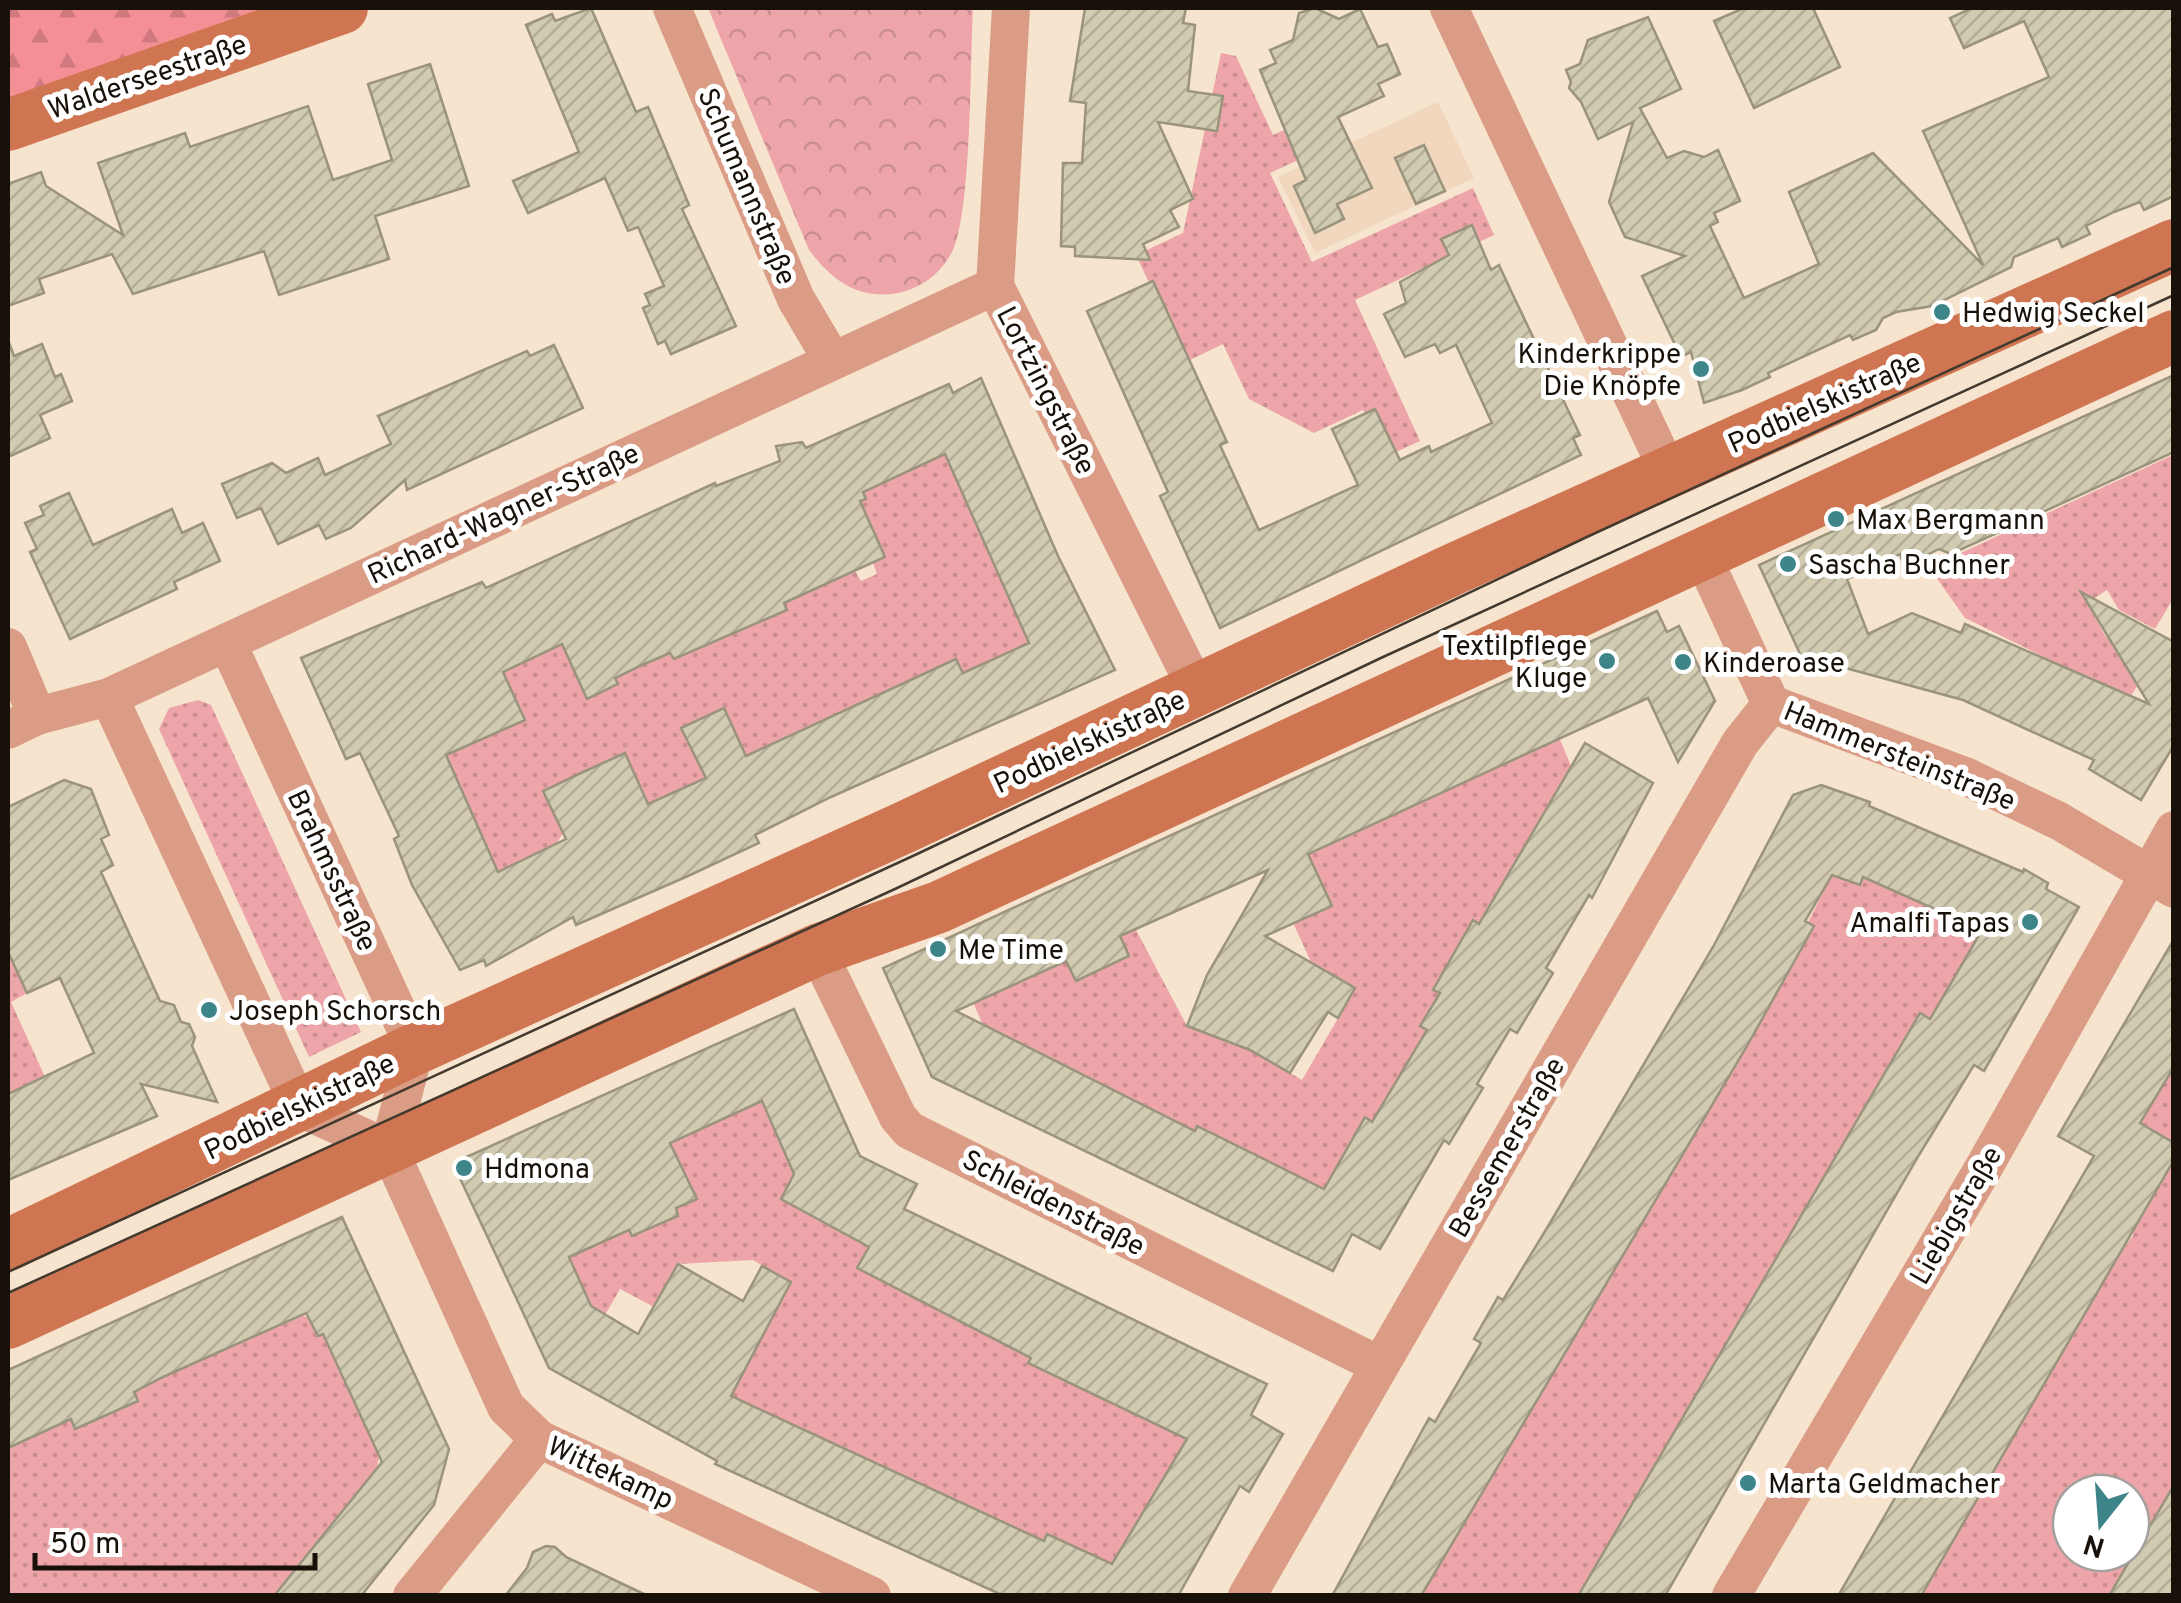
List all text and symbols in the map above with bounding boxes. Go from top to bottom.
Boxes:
street label: Walderseestraße [44,28,252,130]
street label: Schumannstraße [687,83,803,291]
place label: Hedwig Seckel [1962,297,2145,333]
street label: Lortzingstraße [987,301,1102,481]
marker: Hedwig Seckel [1931,301,1953,323]
place label: Kinderkrippe Die Knöpfe [1517,338,1681,406]
street label: Podbielskistraße [1723,346,1927,463]
marker: Kinderkrippe Die Knöpfe [1690,358,1712,380]
street label: Richard-Wagner-Straße [363,437,646,594]
place label: Max Bergmann [1856,504,2045,540]
marker: Max Bergmann [1825,508,1847,530]
place label: Sascha Buchner [1808,549,2010,585]
marker: Sascha Buchner [1777,553,1799,575]
place label: Textilpflege Kluge [1442,630,1587,698]
place label: Kinderoase [1703,647,1845,683]
marker: Textilpflege Kluge [1596,650,1618,672]
marker: Kinderoase [1672,651,1694,673]
street label: Podbielskistraße [988,683,1192,804]
street label: Hammersteinstraße [1778,695,2020,821]
street label: Brahmsstraße [277,785,383,958]
place label: Amalfi Tapas [1850,907,2010,943]
marker: Amalfi Tapas [2019,911,2041,933]
place label: Me Time [958,934,1064,970]
marker: Me Time [927,938,949,960]
place label: Joseph Schorsch [229,995,441,1031]
marker: Joseph Schorsch [198,999,220,1021]
street label: Podbielskistraße [199,1047,402,1170]
street label: Bessemerstraße [1442,1052,1575,1245]
street label: Liebigstraße [1903,1141,2012,1292]
street label: Schleidenstraße [955,1143,1150,1266]
place label: Hdmona [484,1153,590,1189]
marker: Hdmona [453,1157,475,1179]
street label: Wittekamp [541,1430,679,1520]
place label: Marta Geldmacher [1768,1468,2001,1504]
marker: Marta Geldmacher [1737,1472,1759,1494]
north arrow [2051,1473,2151,1573]
scale bar [35,1508,315,1570]
text: N [2080,1524,2109,1564]
text: 50 m [50,1527,120,1564]

